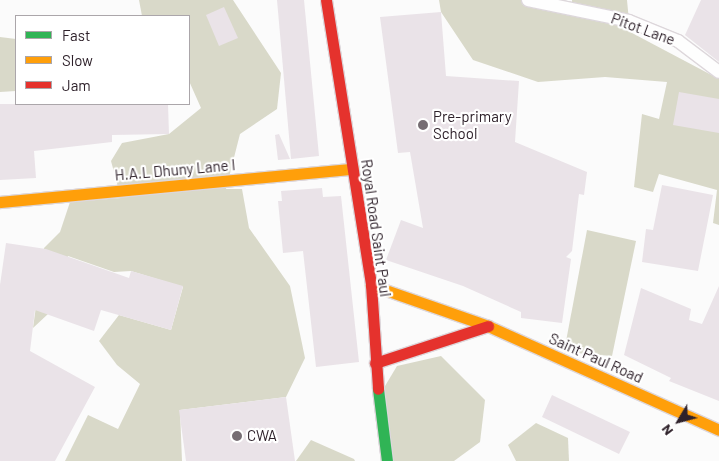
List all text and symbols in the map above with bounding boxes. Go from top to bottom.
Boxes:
street label: Pitot Lane [609,9,677,49]
legend [15,15,190,105]
text: Fast [62,26,90,44]
text: Slow [62,51,93,69]
text: Jam [62,76,91,94]
place label: Pre-primary School [433,107,512,142]
marker: Pre-primary School [417,119,429,131]
street label: H.A.L Dhuny Lane I [114,156,236,184]
street label: Royal Road Saint Paul [357,158,395,298]
street label: Saint Paul Road [546,329,646,387]
north arrow [654,396,704,446]
text: N [657,421,676,439]
place label: CWA [247,427,277,445]
marker: CWA [231,430,243,442]

